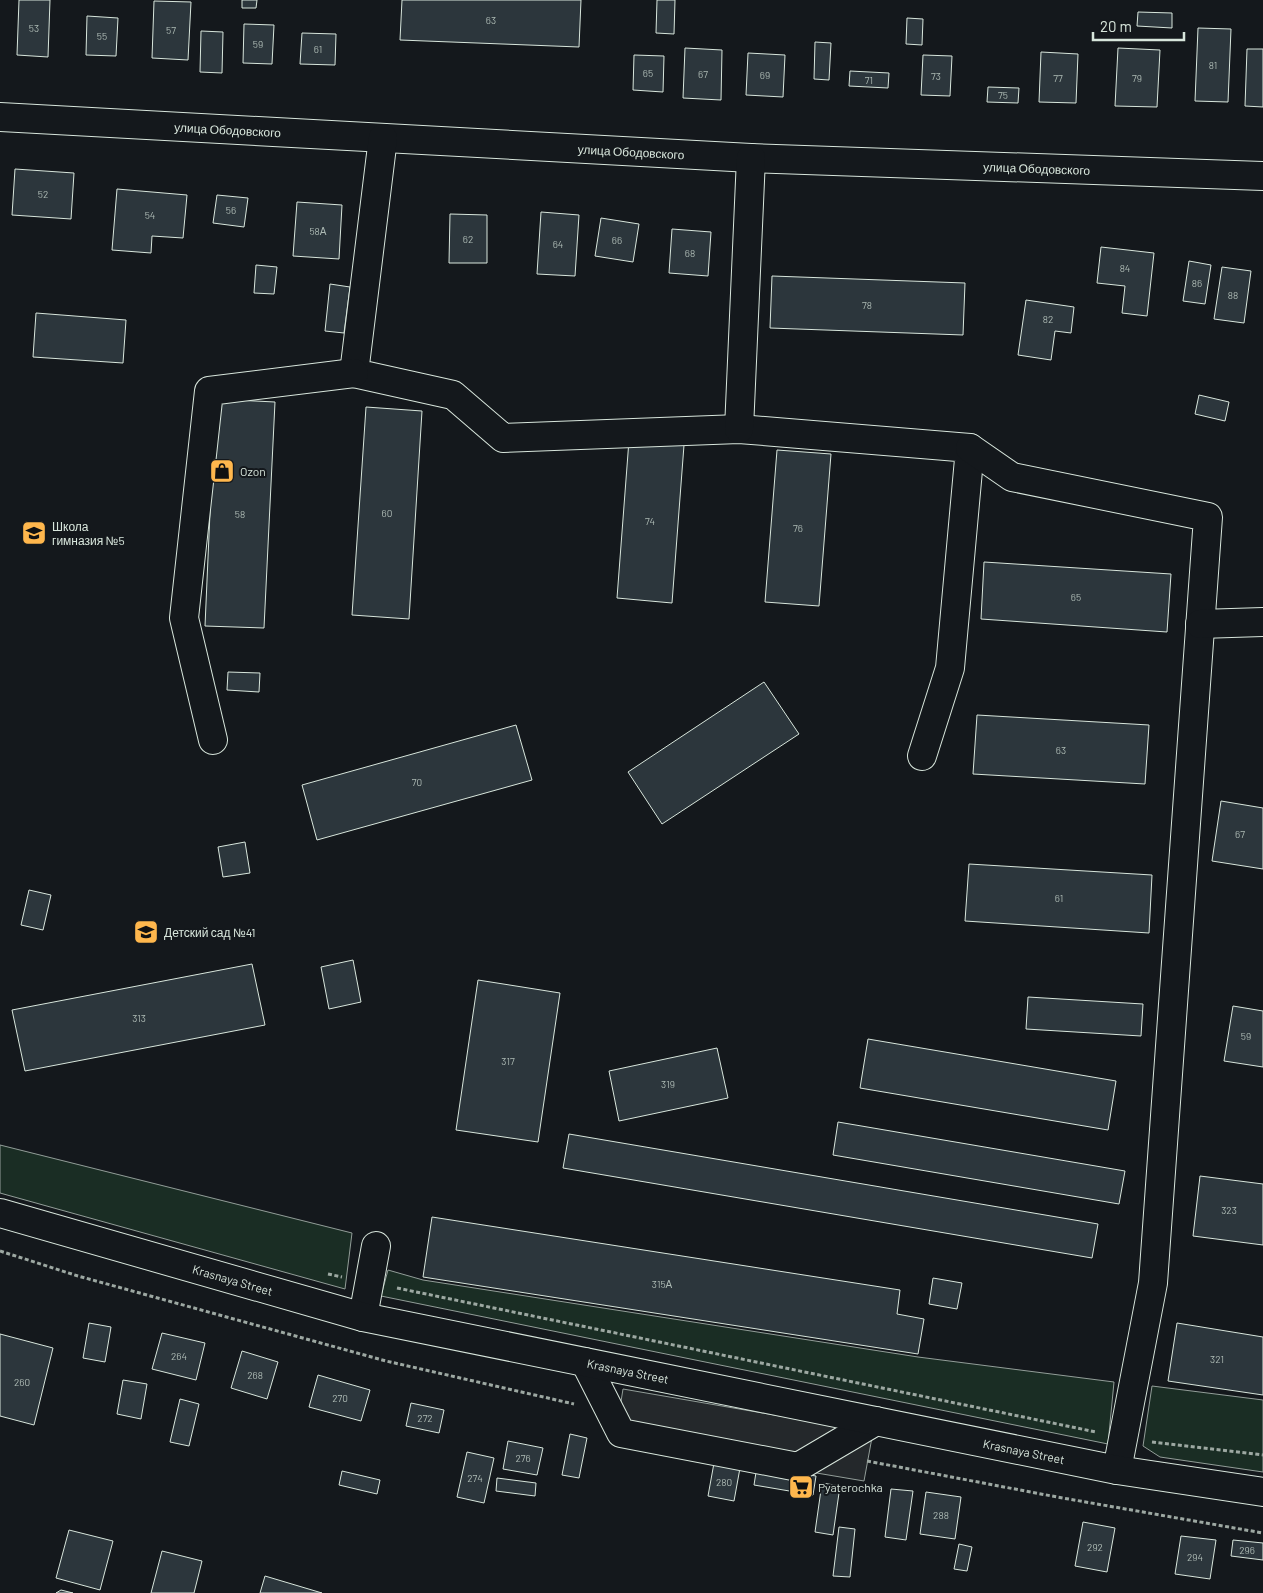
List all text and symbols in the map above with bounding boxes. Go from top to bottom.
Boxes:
scale bar [1093,10,1184,42]
house number: 63 [486,14,496,26]
text: 20 m [1100,17,1132,35]
house number: 53 [29,22,39,34]
house number: 57 [166,24,176,36]
house number: 55 [97,30,107,42]
house number: 59 [253,38,263,50]
house number: 61 [314,43,322,55]
house number: 81 [1209,59,1217,71]
house number: 65 [643,67,653,79]
house number: 67 [698,68,708,80]
house number: 69 [760,69,770,81]
house number: 73 [931,70,941,82]
house number: 77 [1053,72,1063,84]
house number: 79 [1132,72,1142,84]
house number: 71 [865,74,873,86]
house number: 75 [998,89,1008,101]
street label: улица Ободовского [174,120,282,139]
street label: улица Ободовского [577,142,685,161]
street label: улица Ободовского [983,159,1091,177]
house number: 52 [38,188,48,200]
house number: 56 [226,204,236,216]
house number: 54 [145,209,155,221]
house number: 58А [309,225,327,237]
house number: 62 [463,233,473,245]
house number: 66 [612,234,622,246]
house number: 64 [553,238,563,250]
house number: 68 [685,247,695,259]
house number: 84 [1120,262,1130,274]
house number: 86 [1192,277,1202,289]
house number: 88 [1228,289,1238,301]
house number: 78 [862,299,872,311]
house number: 82 [1043,313,1053,325]
shop icon: Ozon [209,458,235,484]
place label: Ozon [240,464,266,478]
house number: 60 [382,507,392,519]
house number: 58 [235,508,245,520]
house number: 74 [645,515,655,527]
place label: Школа гимназия №5 [52,519,125,547]
school or university icon: Школа гимназия №5 [21,520,47,546]
house number: 76 [793,522,803,534]
house number: 65 [1071,591,1081,603]
house number: 63 [1056,744,1066,756]
house number: 70 [412,776,422,788]
house number: 67 [1235,828,1245,840]
house number: 61 [1055,892,1063,904]
school or university icon: Детский сад №41 [133,919,159,945]
place label: Детский сад №41 [164,925,255,940]
house number: 313 [132,1012,146,1024]
house number: 59 [1241,1030,1251,1042]
house number: 317 [501,1055,515,1067]
house number: 319 [661,1078,675,1090]
house number: 323 [1221,1204,1237,1216]
street label: Krasnaya Street [191,1262,274,1298]
house number: 315А [652,1278,673,1290]
house number: 264 [171,1350,187,1362]
house number: 321 [1210,1353,1224,1365]
street label: Krasnaya Street [586,1356,670,1386]
house number: 268 [247,1369,263,1381]
house number: 260 [14,1376,30,1388]
house number: 270 [332,1392,348,1404]
house number: 272 [417,1412,433,1424]
street label: Krasnaya Street [982,1436,1066,1466]
house number: 276 [515,1452,531,1464]
house number: 274 [467,1472,483,1484]
supermarket icon: Pyaterochka [788,1474,814,1500]
house number: 280 [716,1476,732,1488]
place label: Pyaterochka [818,1480,883,1494]
house number: 288 [933,1509,949,1521]
house number: 292 [1087,1541,1103,1553]
house number: 296 [1239,1544,1255,1556]
house number: 294 [1187,1551,1203,1563]

